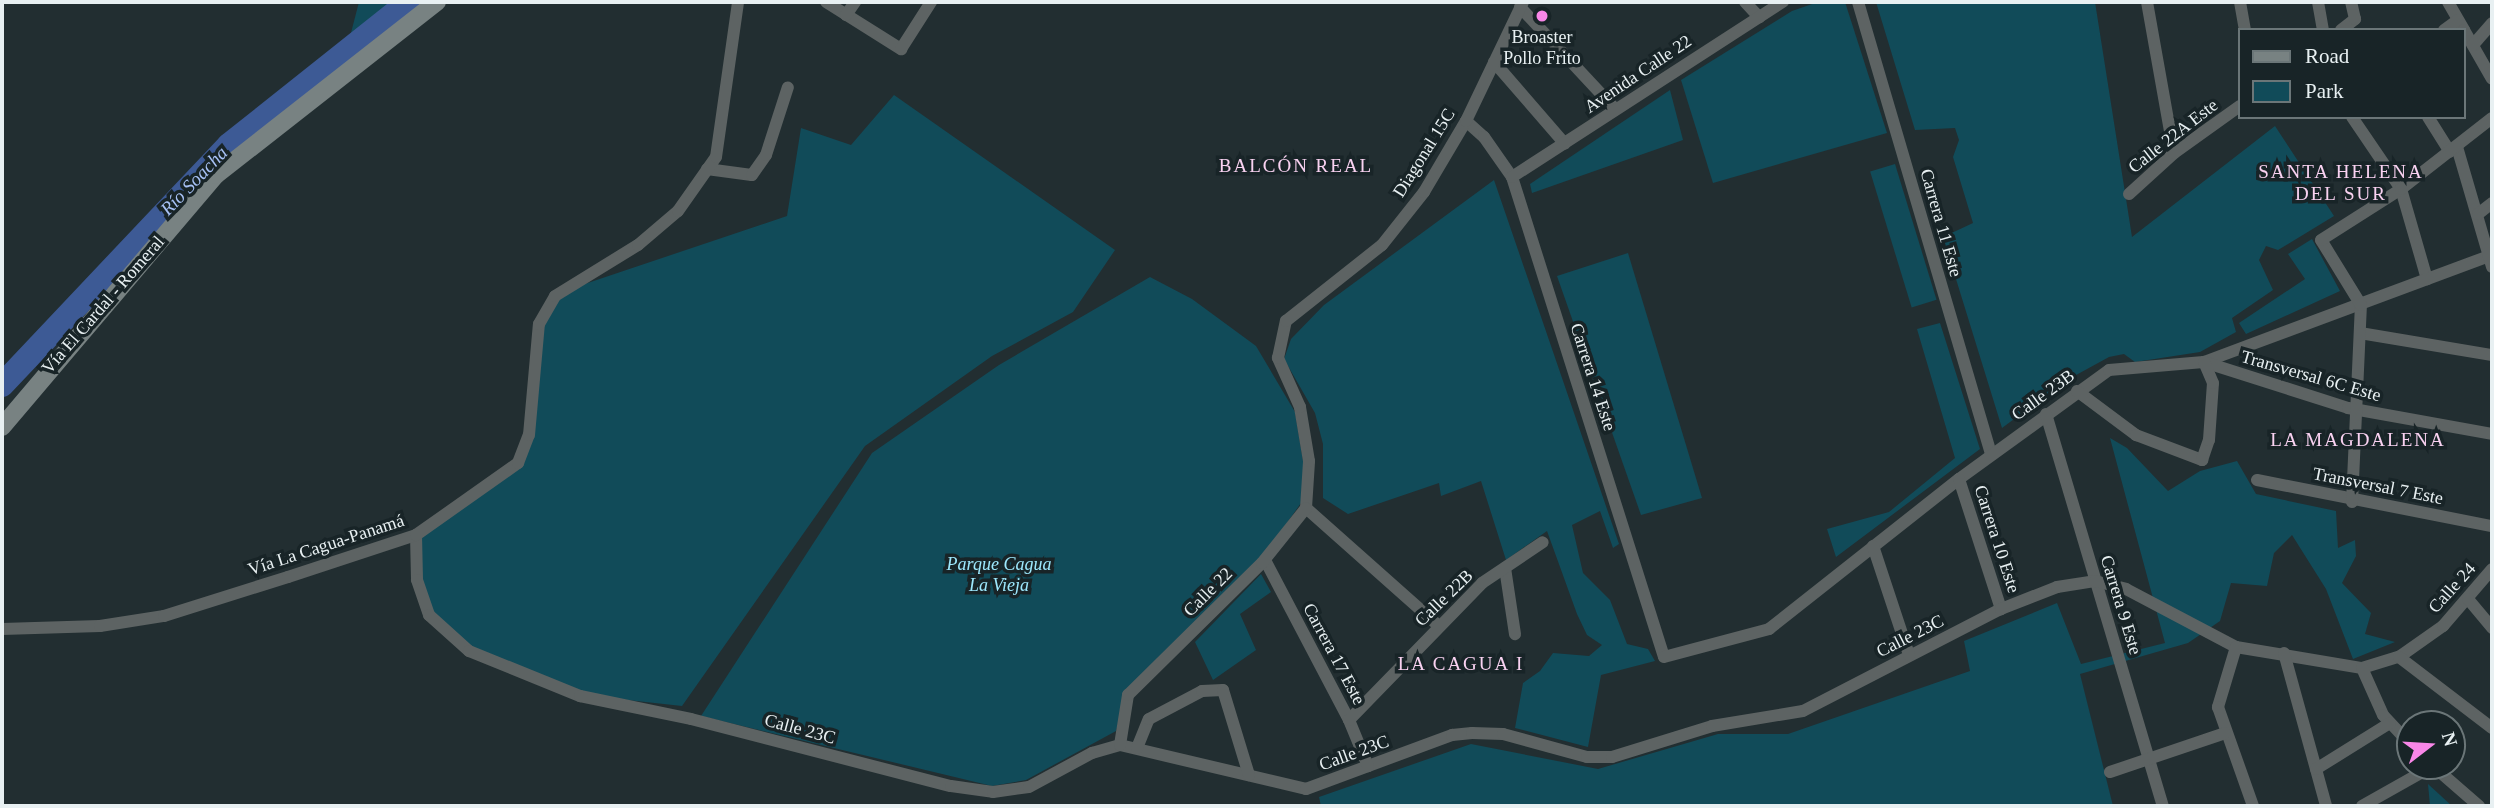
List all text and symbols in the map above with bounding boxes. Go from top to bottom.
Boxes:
marker: Broaster Pollo Frito [1534,8,1550,24]
place label: Broaster Pollo Frito [1503,27,1581,70]
legend [2238,28,2466,119]
street label: Avenida Calle 22 [1580,30,1696,118]
text: Road [2305,44,2349,68]
text: Park [2305,79,2344,103]
street label: Calle 22A Este [2123,94,2223,178]
street label: Diagonal 15C [1388,105,1460,201]
water label: Río Soacha [156,142,232,220]
district label: BALCÓN REAL [1220,155,1372,177]
district label: SANTA HELENA DEL SUR [2259,161,2423,205]
street label: Carrera 11 Este [1915,167,1967,279]
street label: Vía El Cardal - Romeral [37,232,169,378]
street label: Carrera 14 Este [1565,320,1621,434]
street label: Transversal 6C Este [2239,346,2383,406]
street label: Calle 23B [2007,365,2079,425]
district label: LA MAGDALENA [2271,429,2445,451]
street label: Transversal 7 Este [2311,463,2445,509]
street label: Carrera 10 Este [1969,482,2025,596]
street label: Vía La Cagua-Panamá [245,510,407,580]
street label: Carrera 9 Este [2096,553,2146,657]
park label: Parque Cagua La Vieja [947,554,1051,596]
street label: Calle 24 [2424,558,2480,618]
street label: Calle 22 [1179,563,1237,621]
street label: Calle 22B [1410,565,1478,631]
street label: Carrera 17 Este [1298,600,1370,708]
street label: Calle 23C [1873,610,1947,662]
district label: LA CAGUA I [1398,653,1524,675]
street label: Calle 23C [762,709,838,749]
north arrow [2396,710,2466,780]
street label: Calle 23C [1316,730,1392,776]
text: N [2438,730,2462,749]

